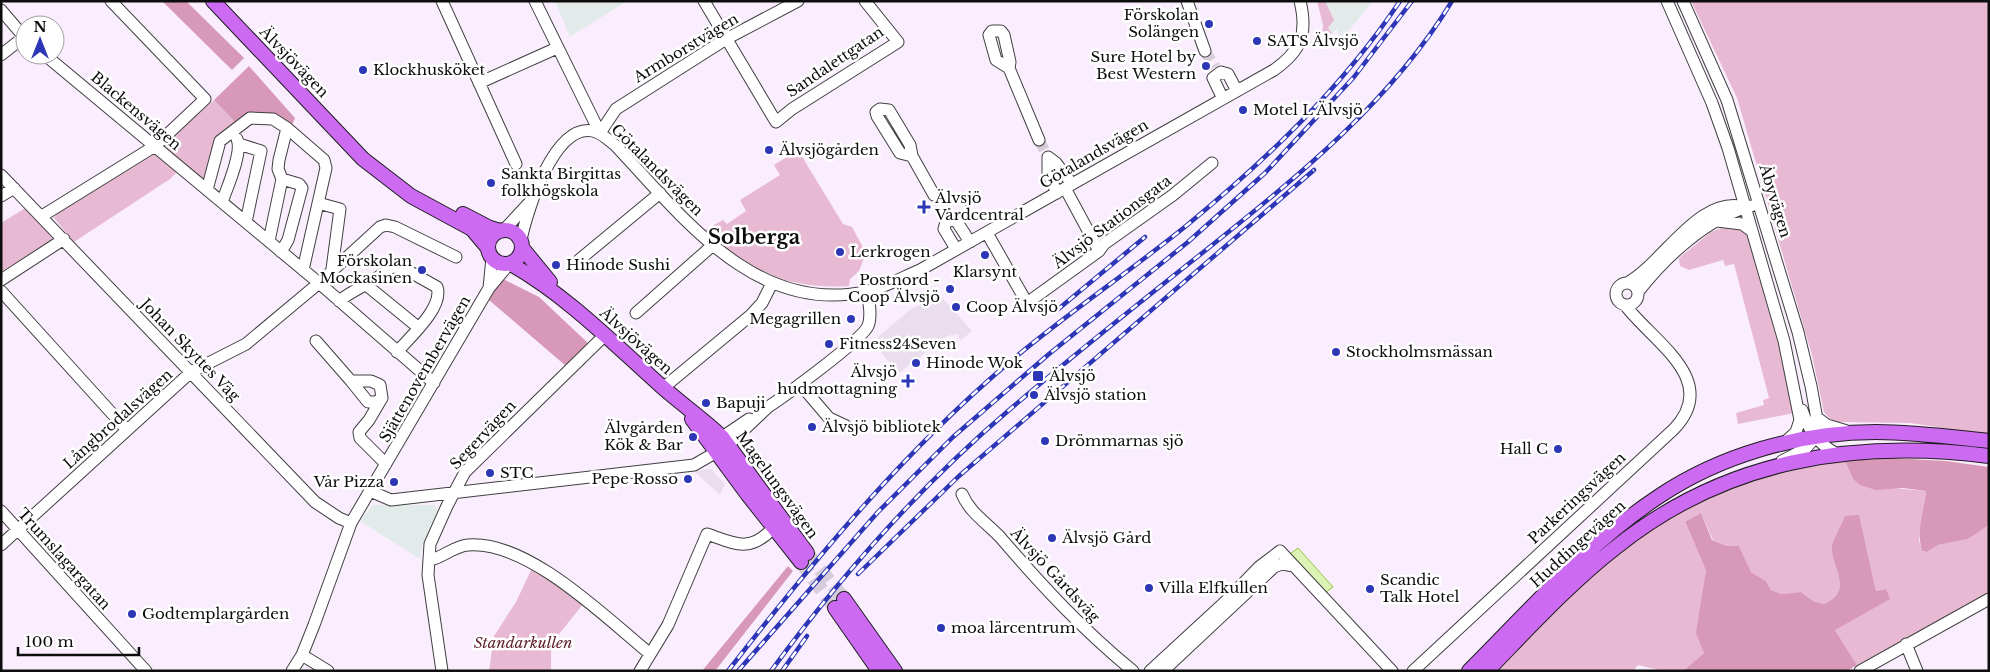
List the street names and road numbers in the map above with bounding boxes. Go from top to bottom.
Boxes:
street label: Armborstvägen [629,9,742,87]
street label: Älvsjövägen [255,21,333,101]
street label: Sandalettgatan [782,22,887,101]
street label: Blackensvägen [87,67,185,154]
street label: Götalandsvägen [1036,115,1151,192]
street label: Götalandsvägen [607,120,707,220]
street label: Åbyvägen [1755,161,1796,240]
street label: Älvsjö Stationsgata [1048,170,1175,273]
street label: Sjättenovembervägen [375,292,474,446]
street label: Johan Skyttes Väg [135,293,245,406]
street label: Älvsjövägen [595,302,677,378]
street label: Långbrodalsvägen [59,365,176,473]
street label: Segervägen [446,396,520,473]
street label: Magelungsvägen [732,427,823,542]
street label: Parkeringsvägen [1524,448,1629,548]
street label: Huddingevägen [1526,496,1629,591]
street label: Trumslagargatan [14,504,115,613]
street label: Älvsjö Gårdsväg [1006,523,1105,627]

